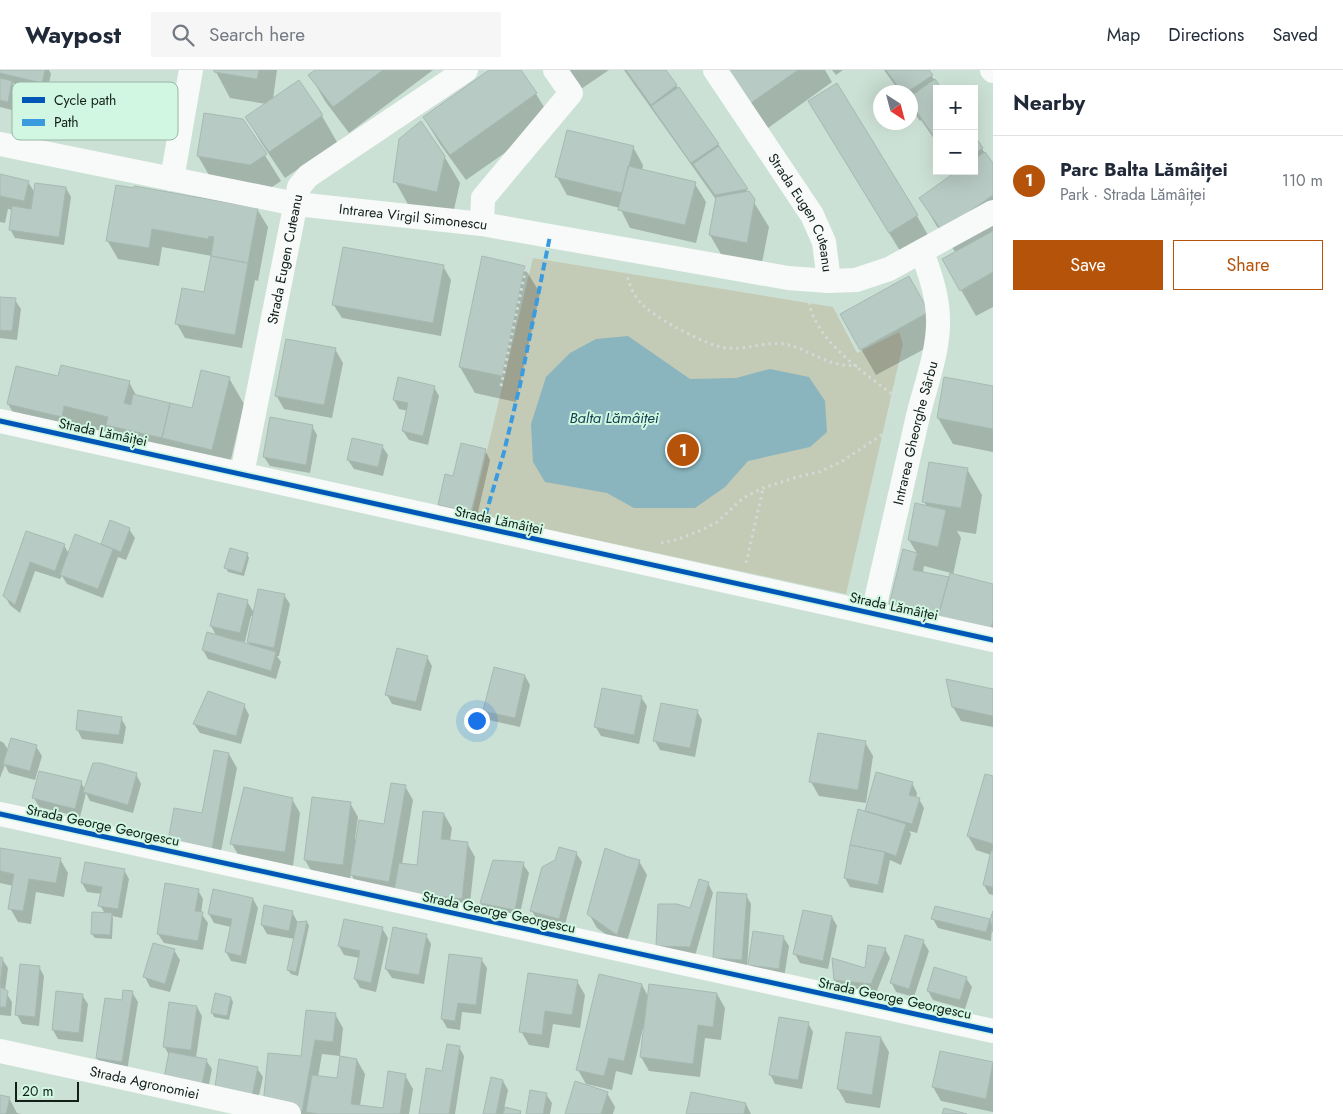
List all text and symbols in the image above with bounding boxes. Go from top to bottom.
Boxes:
search box [151,12,501,57]
text: Waypost [25,17,121,52]
icon: search [169,21,197,49]
text: Search here [209,21,305,48]
text: Map [1107,22,1140,48]
text: Directions [1168,22,1244,48]
text: Saved [1272,22,1318,48]
legend [12,82,178,140]
north arrow [873,85,918,130]
map controls [933,85,978,175]
button: + [933,85,978,130]
text: Nearby [1013,88,1085,118]
text: Cycle path [54,90,116,110]
text: Path [54,112,79,132]
button: − [933,130,978,175]
street label: Strada Eugen Cuteanu [763,149,838,273]
text: Parc Balta Lămâiței [1060,156,1228,183]
text: 1 [1025,169,1033,192]
text: 110 m [1282,169,1323,192]
text: Park · Strada Lămâiței [1060,183,1206,206]
street label: Strada Eugen Cuteanu [262,192,307,326]
street label: Intrarea Virgil Simonescu [338,199,489,235]
button: Save [1013,240,1163,290]
button: Share [1173,240,1323,290]
street label: Intrarea Gheorghe Sârbu [888,359,943,507]
water label: Balta Lămâiței [569,407,659,429]
street label: Strada Lămâiței [57,413,149,452]
pin: 1 [667,431,699,469]
street label: Strada Lămâiței [453,501,545,540]
street label: Strada Lămâiței [848,587,940,626]
your location [464,708,490,734]
street label: Strada George Georgescu [24,799,182,851]
street label: Strada George Georgescu [420,886,578,938]
street label: Strada George Georgescu [816,972,974,1024]
street label: Strada Agronomiei [88,1061,201,1104]
scale bar [15,1079,79,1102]
text: 20 m [22,1081,54,1101]

